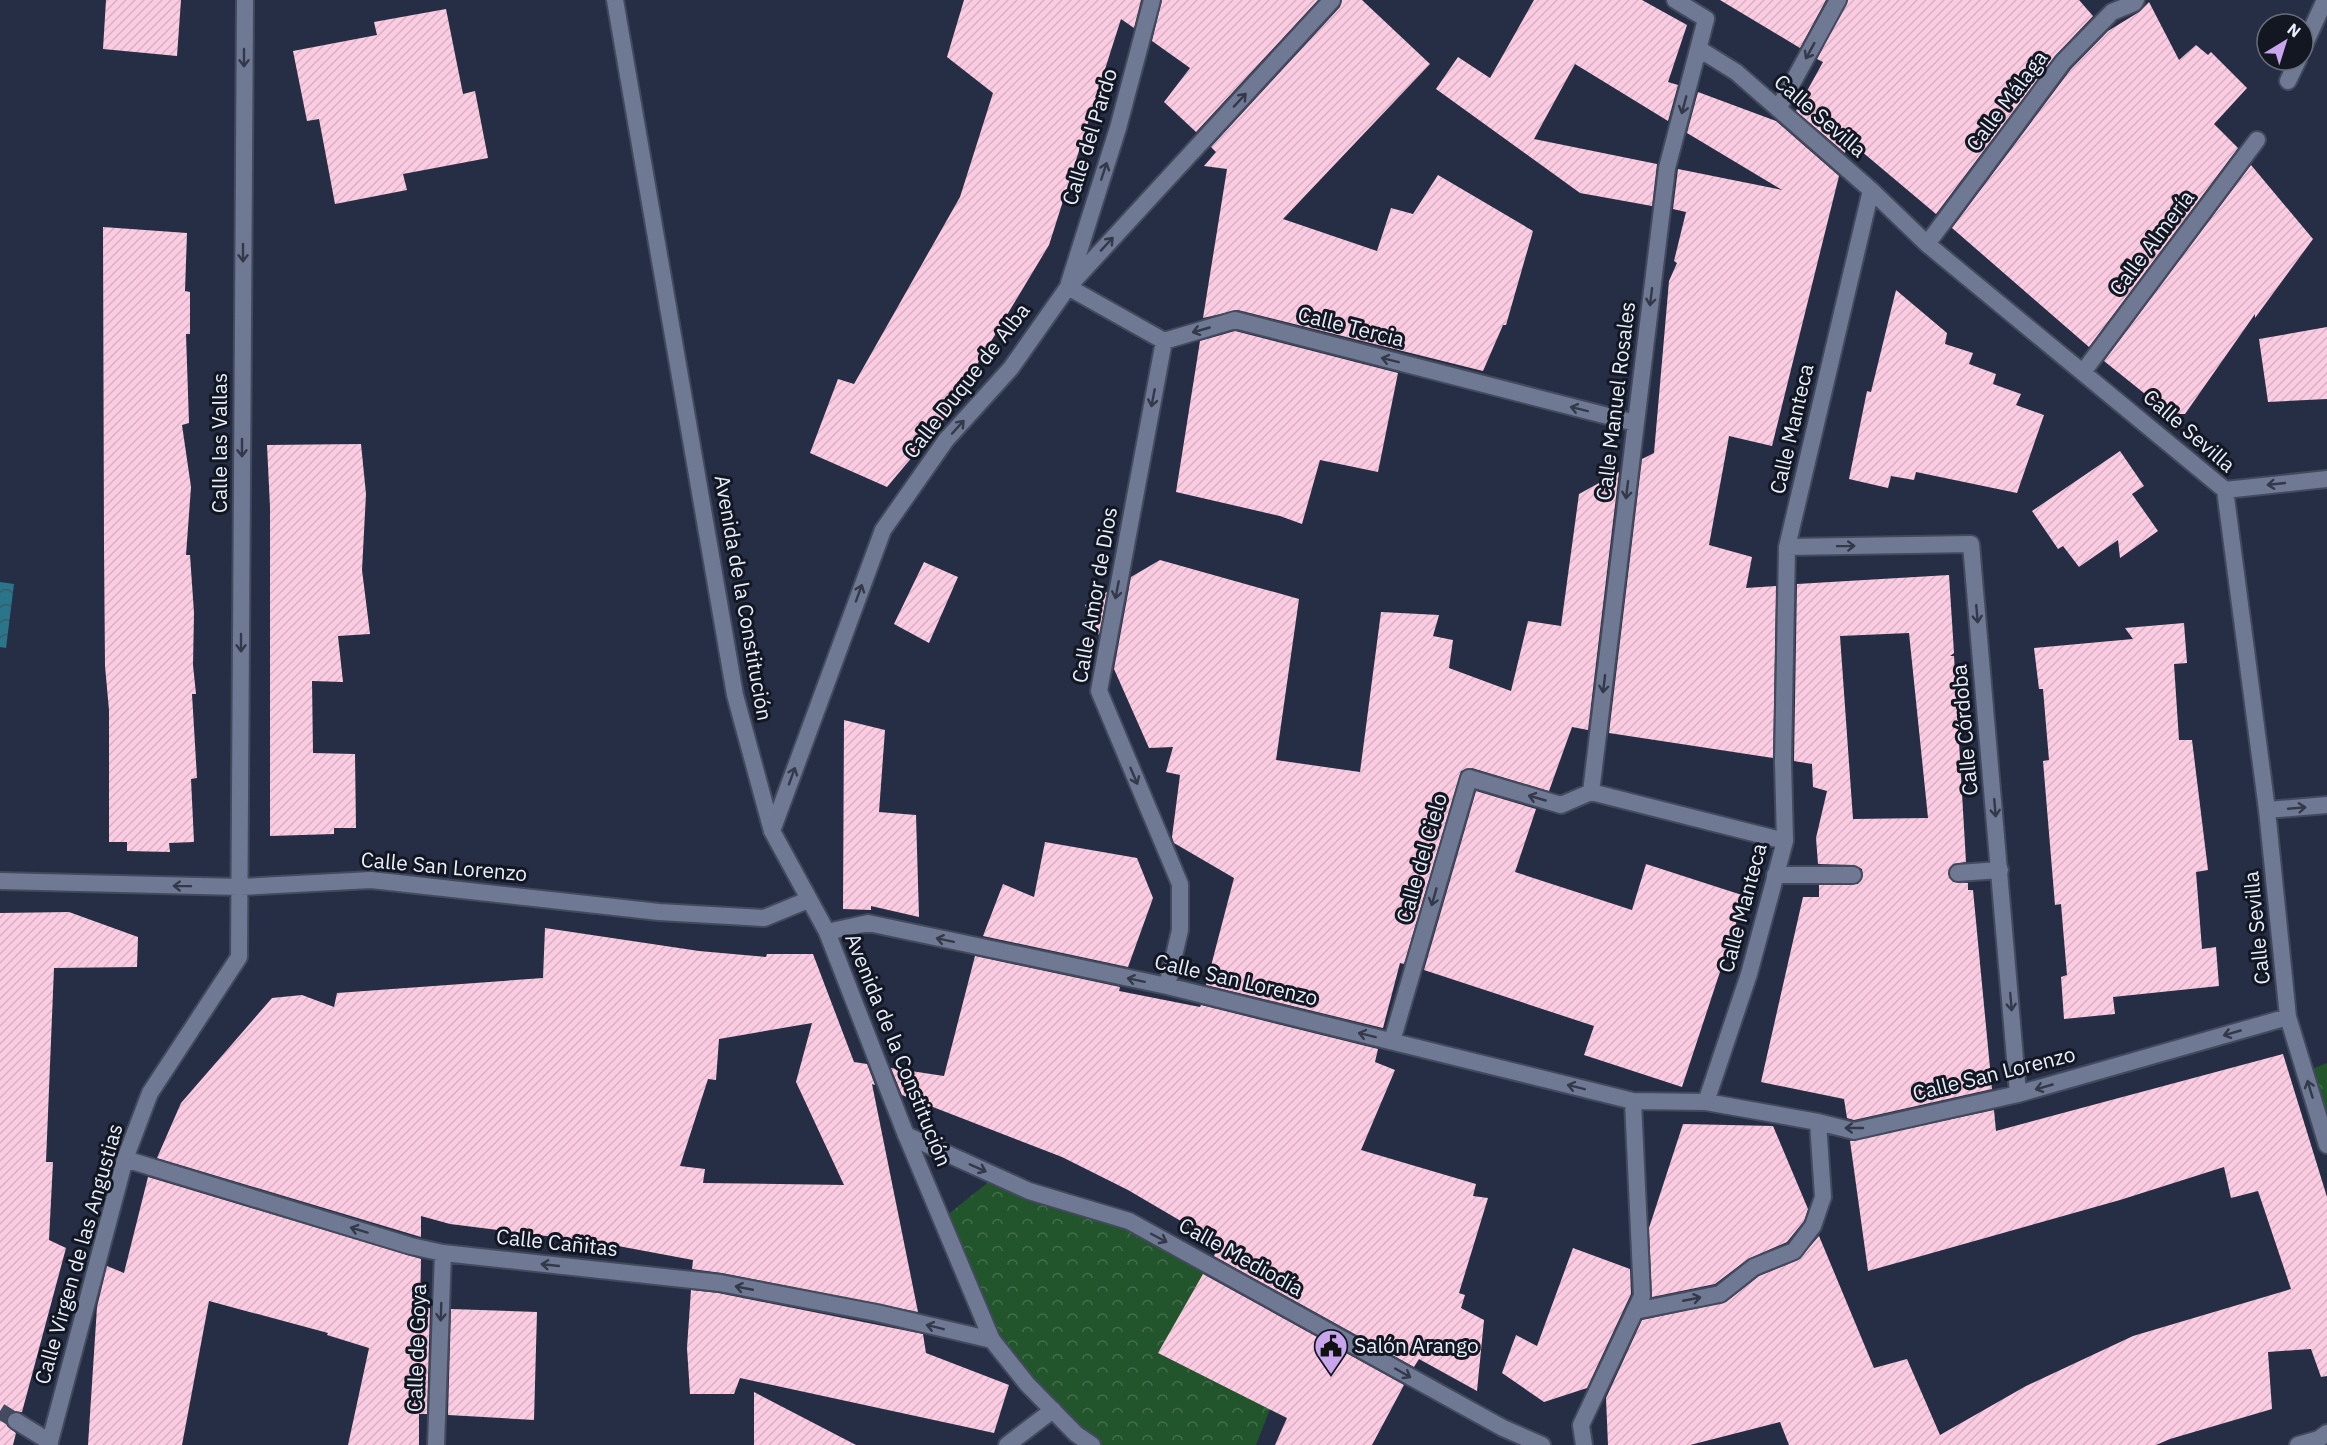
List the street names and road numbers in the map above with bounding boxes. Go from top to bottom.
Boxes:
street label: Calle Málaga [1959,44,2053,157]
street label: Calle del Pardo [1055,65,1123,209]
street label: Calle Sevilla [1769,67,1873,163]
street label: Calle Almería [2102,184,2200,301]
street label: Calle Duque de Alba [897,297,1036,464]
street label: Calle Tercia [1295,299,1407,353]
street label: Calle Manuel Rosales [1589,300,1641,502]
street label: Calle Manteca [1762,361,1820,497]
street label: Calle las Vallas [205,373,233,513]
street label: Calle Sevilla [2138,382,2242,478]
street label: Avenida de la Constitución [709,473,779,723]
street label: Calle Amor de Dios [1065,505,1123,685]
street label: Calle Córdoba [1944,663,1984,797]
street label: Calle del Cielo [1389,790,1453,926]
street label: Calle Manteca [1711,840,1773,976]
street label: Calle San Lorenzo [360,845,528,887]
street label: Calle Sevilla [2236,870,2276,986]
street label: Avenida de la Constitución [839,929,959,1170]
street label: Calle San Lorenzo [1152,947,1321,1011]
street label: Calle San Lorenzo [1909,1039,2078,1107]
street label: Calle Virgen de las Angustias [27,1120,129,1387]
street label: Calle Mediodía [1174,1210,1309,1302]
street label: Calle Cañitas [495,1222,619,1262]
street label: Calle de Goya [400,1283,432,1413]

